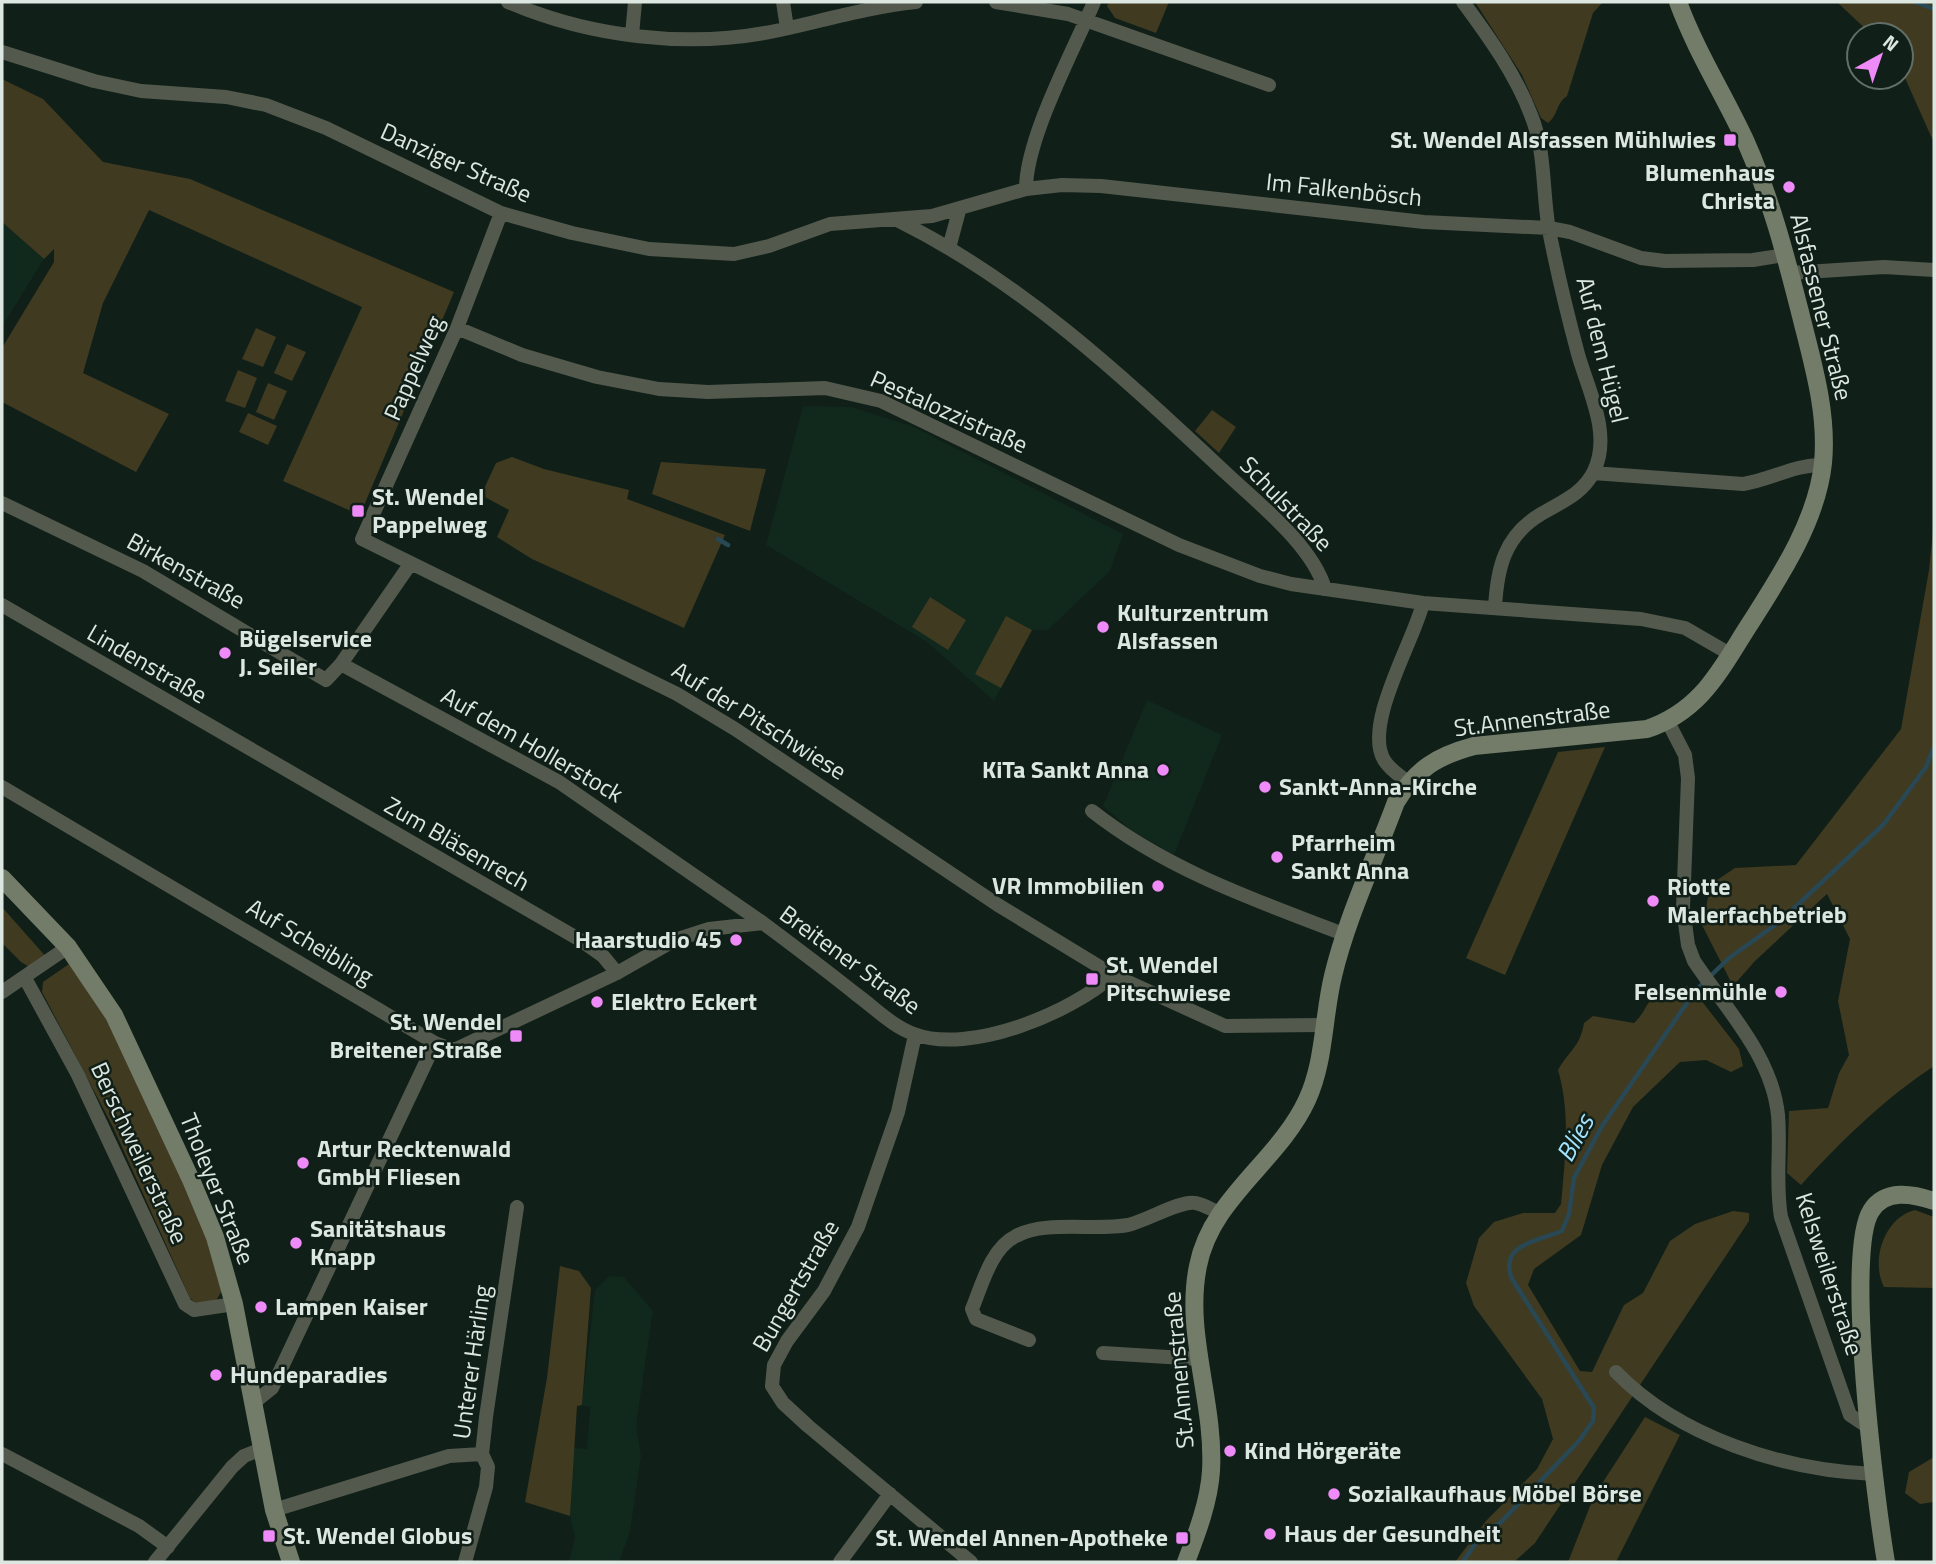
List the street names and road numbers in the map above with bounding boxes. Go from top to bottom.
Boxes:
street label: Danziger Straße [375,113,538,211]
street label: Im Falkenbösch [1264,163,1424,215]
street label: Alsfassener Straße [1781,210,1863,404]
street label: Auf dem Hügel [1567,273,1639,427]
street label: Pappelweg [374,309,452,426]
street label: Pestalozzistraße [865,360,1034,462]
street label: Schulstraße [1232,447,1342,559]
street label: Birkenstraße [121,523,252,617]
street label: Lindenstraße [81,614,214,712]
street label: Auf der Pitschwiese [665,652,854,788]
street label: Auf dem Hollerstock [435,677,631,811]
street label: St.Annenstraße [1452,691,1612,745]
street label: Zum Bläsenrech [378,787,537,899]
street label: Auf Scheibling [240,889,381,993]
street label: Breitener Straße [773,896,929,1023]
street label: Berschweilerstraße [82,1056,198,1249]
street label: Tholeyer Straße [171,1108,265,1270]
street label: Kelsweilerstraße [1787,1188,1873,1360]
street label: Bungertstraße [743,1213,848,1358]
street label: Unterer Härling [442,1283,500,1441]
street label: St.Annenstraße [1153,1290,1203,1450]

